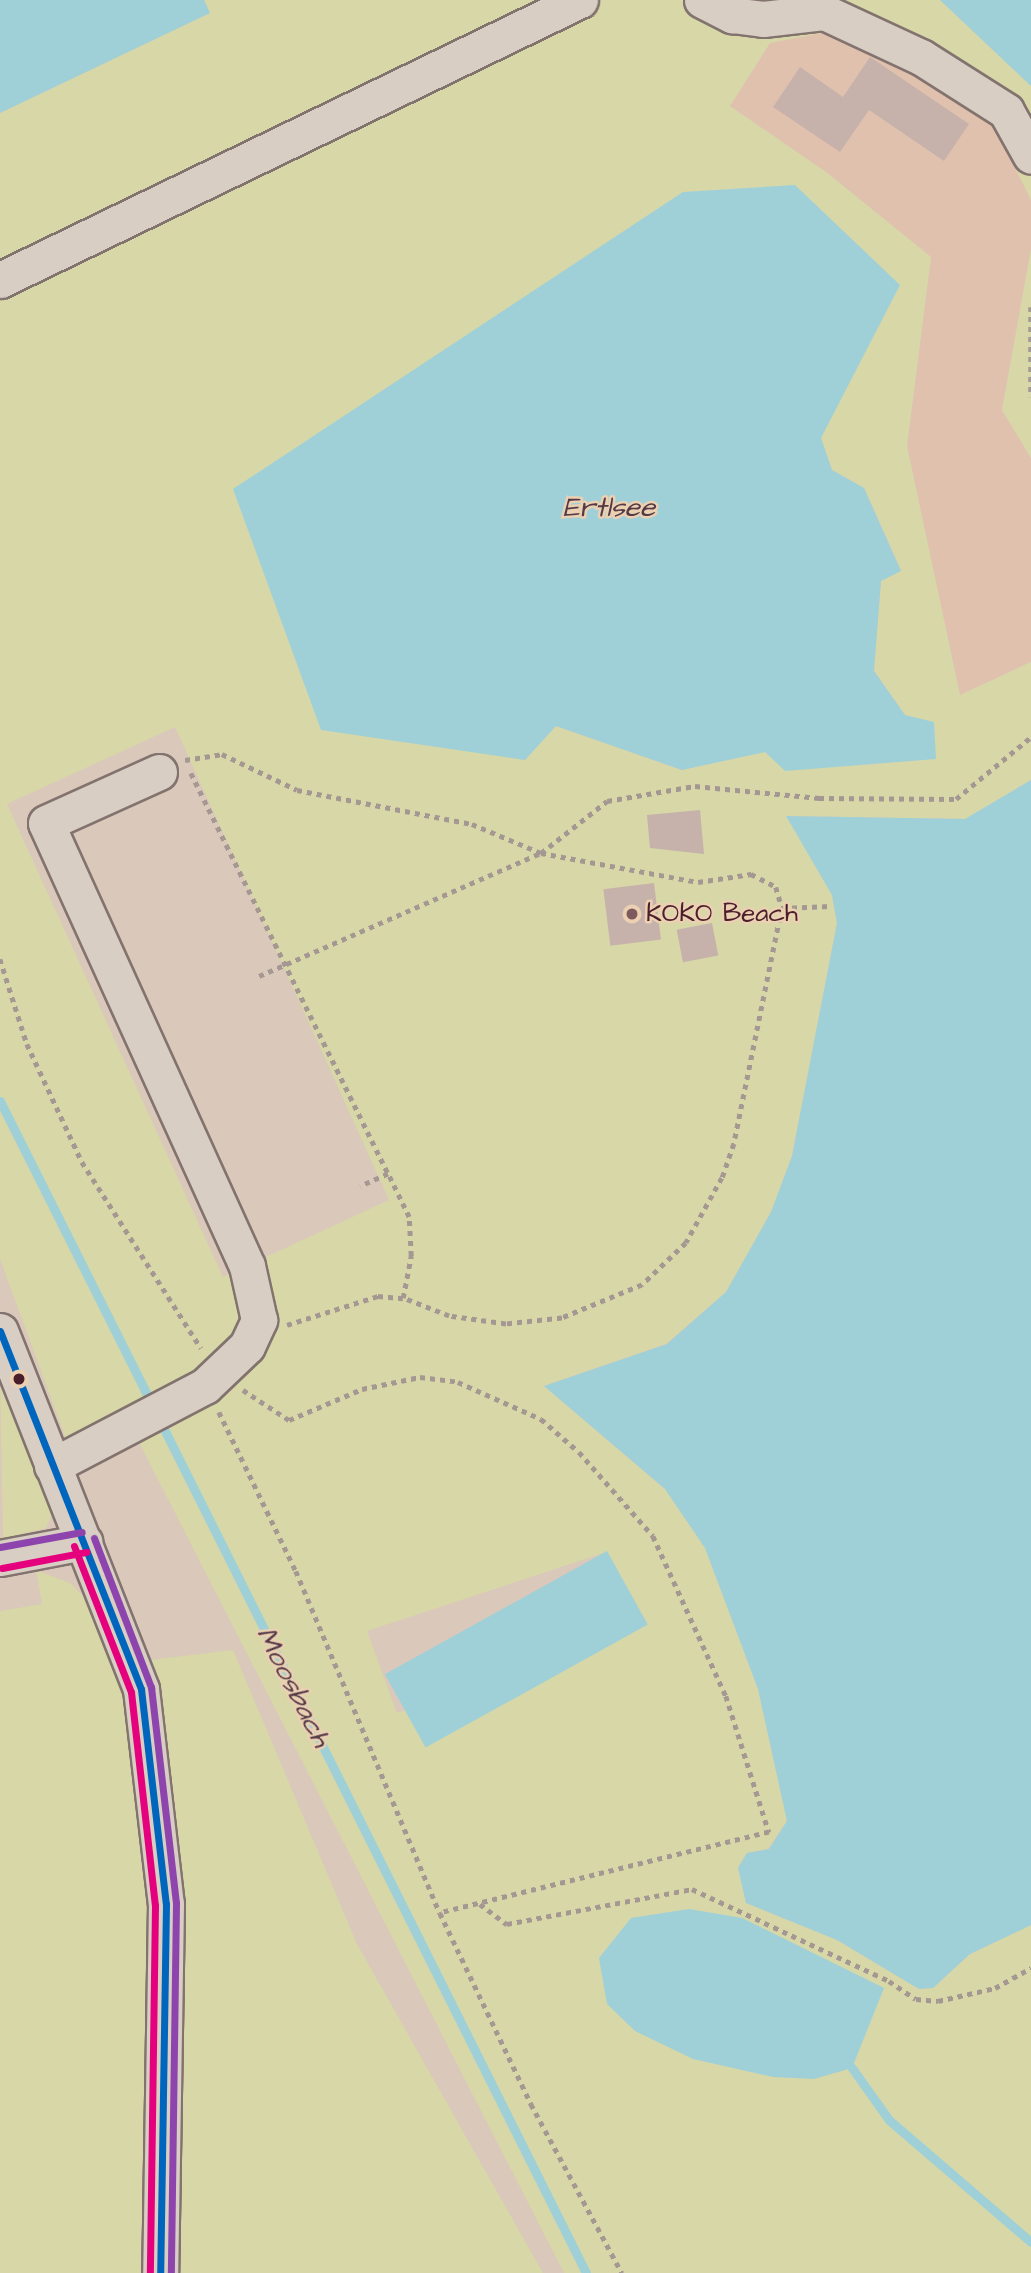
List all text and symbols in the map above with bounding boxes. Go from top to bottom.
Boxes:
water label: Ertlsee [563,491,655,525]
place label: KOKO Beach [646,898,798,930]
marker: KOKO Beach [624,906,640,922]
unlabelled marker [12,1372,26,1386]
water label: Moosbach [248,1621,338,1753]

